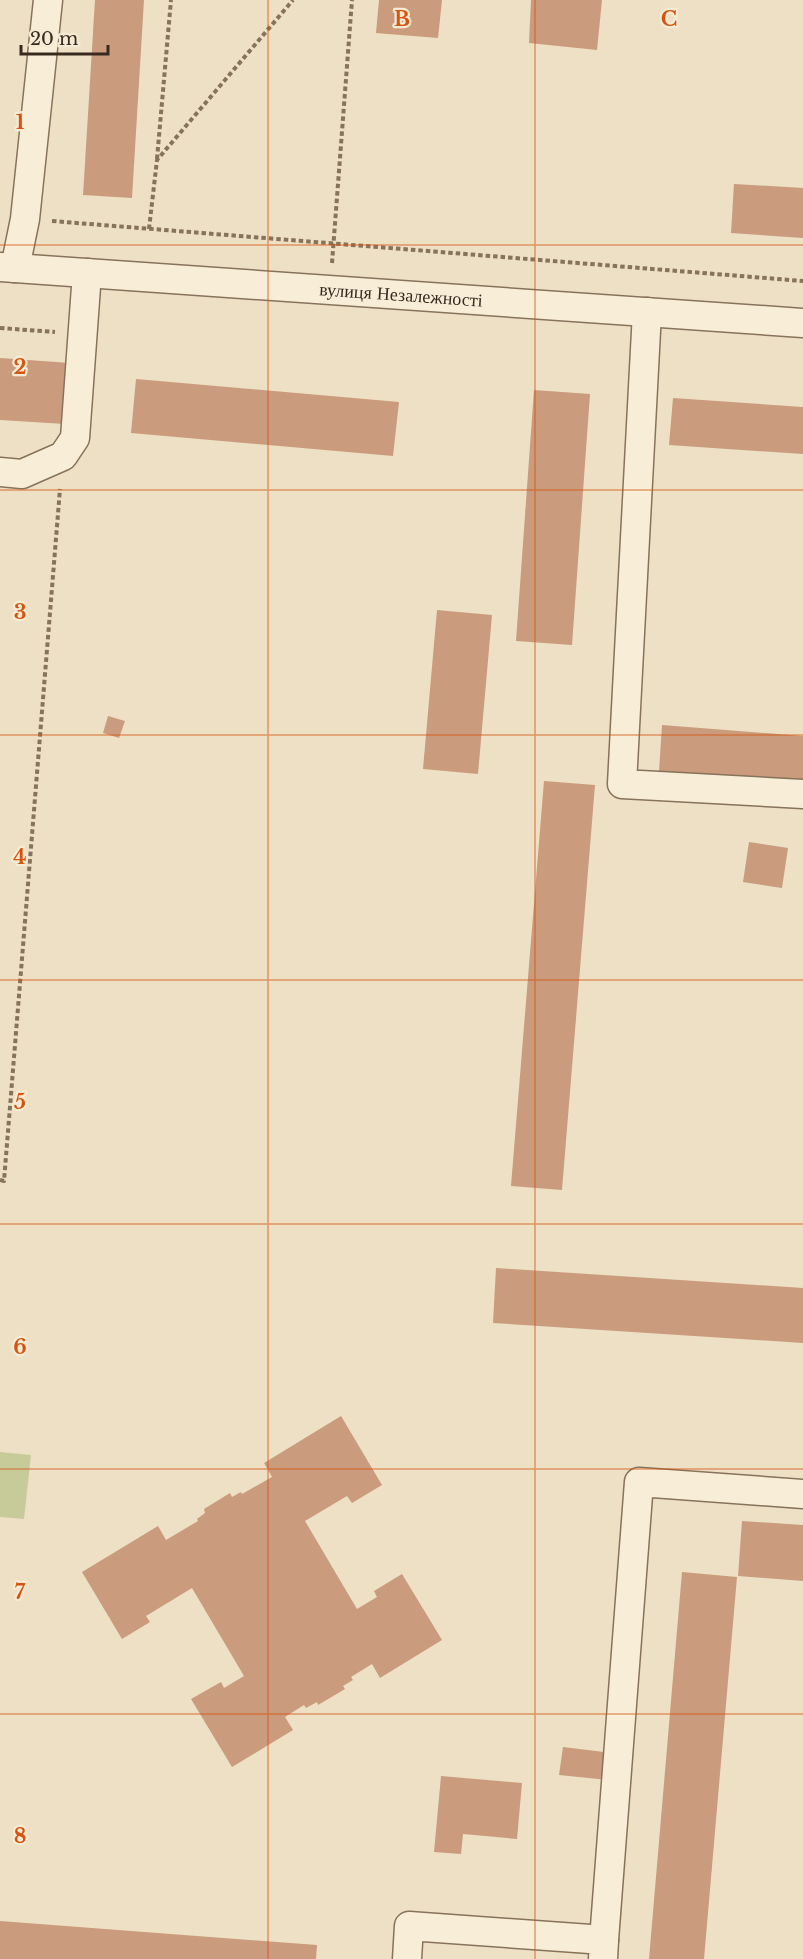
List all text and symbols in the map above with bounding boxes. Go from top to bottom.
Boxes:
text: B [394,7,410,31]
text: C [661,7,677,31]
scale bar [21,18,108,56]
text: 20 m [30,28,78,50]
text: 1 [16,110,25,134]
street label: вулиця Незалежності [319,278,483,312]
text: 2 [13,355,27,379]
text: 3 [14,600,26,624]
text: 4 [13,845,27,869]
text: 5 [14,1090,26,1114]
text: 6 [13,1335,27,1359]
text: 7 [15,1580,26,1604]
text: 8 [14,1824,26,1848]

